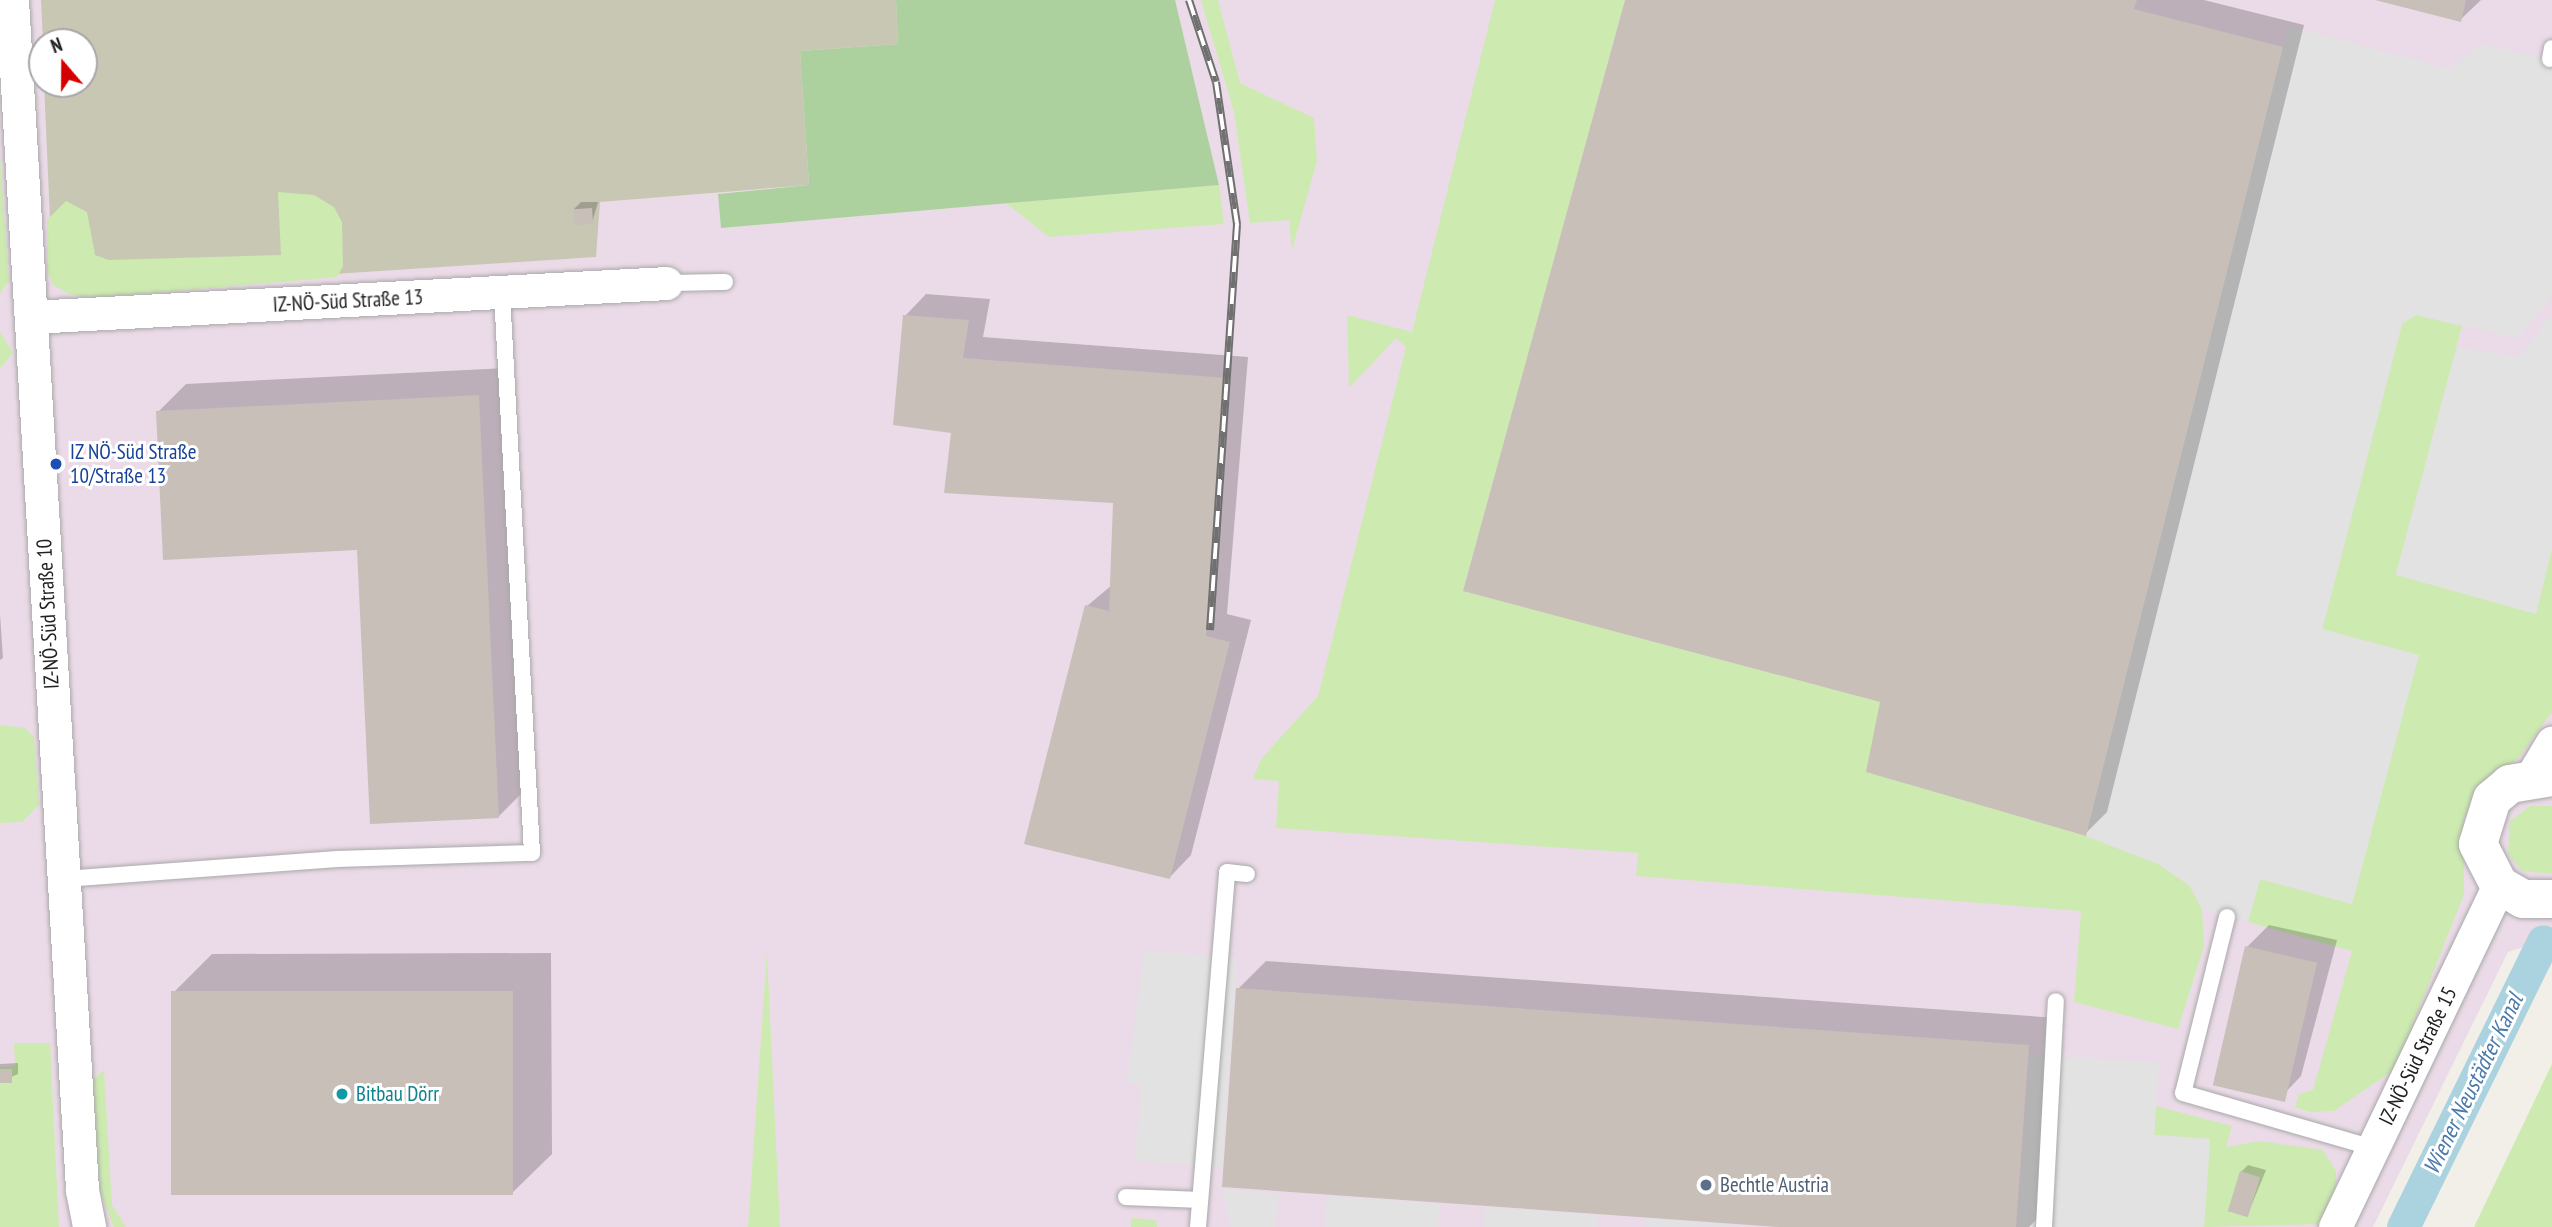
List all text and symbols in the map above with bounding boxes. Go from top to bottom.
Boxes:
north arrow [28,28,98,98]
text: N [48,32,65,58]
street label: IZ-NÖ-Süd Straße 13 [272,284,424,318]
place label: IZ NÖ-Süd Straße 10/Straße 13 [70,439,197,489]
marker: IZ NÖ-Süd Straße 10/Straße 13 [48,456,64,472]
street label: IZ-NÖ-Süd Straße 10 [31,538,65,690]
street label: IZ-NÖ-Süd Straße 15 [2374,983,2462,1129]
water label: Wiener Neustädter Kanal [2417,989,2529,1179]
place label: Bitbau Dörr [356,1081,439,1107]
marker: Bitbau Dörr [334,1086,350,1102]
place label: Bechtle Austria [1720,1172,1830,1198]
marker: Bechtle Austria [1698,1177,1714,1193]

